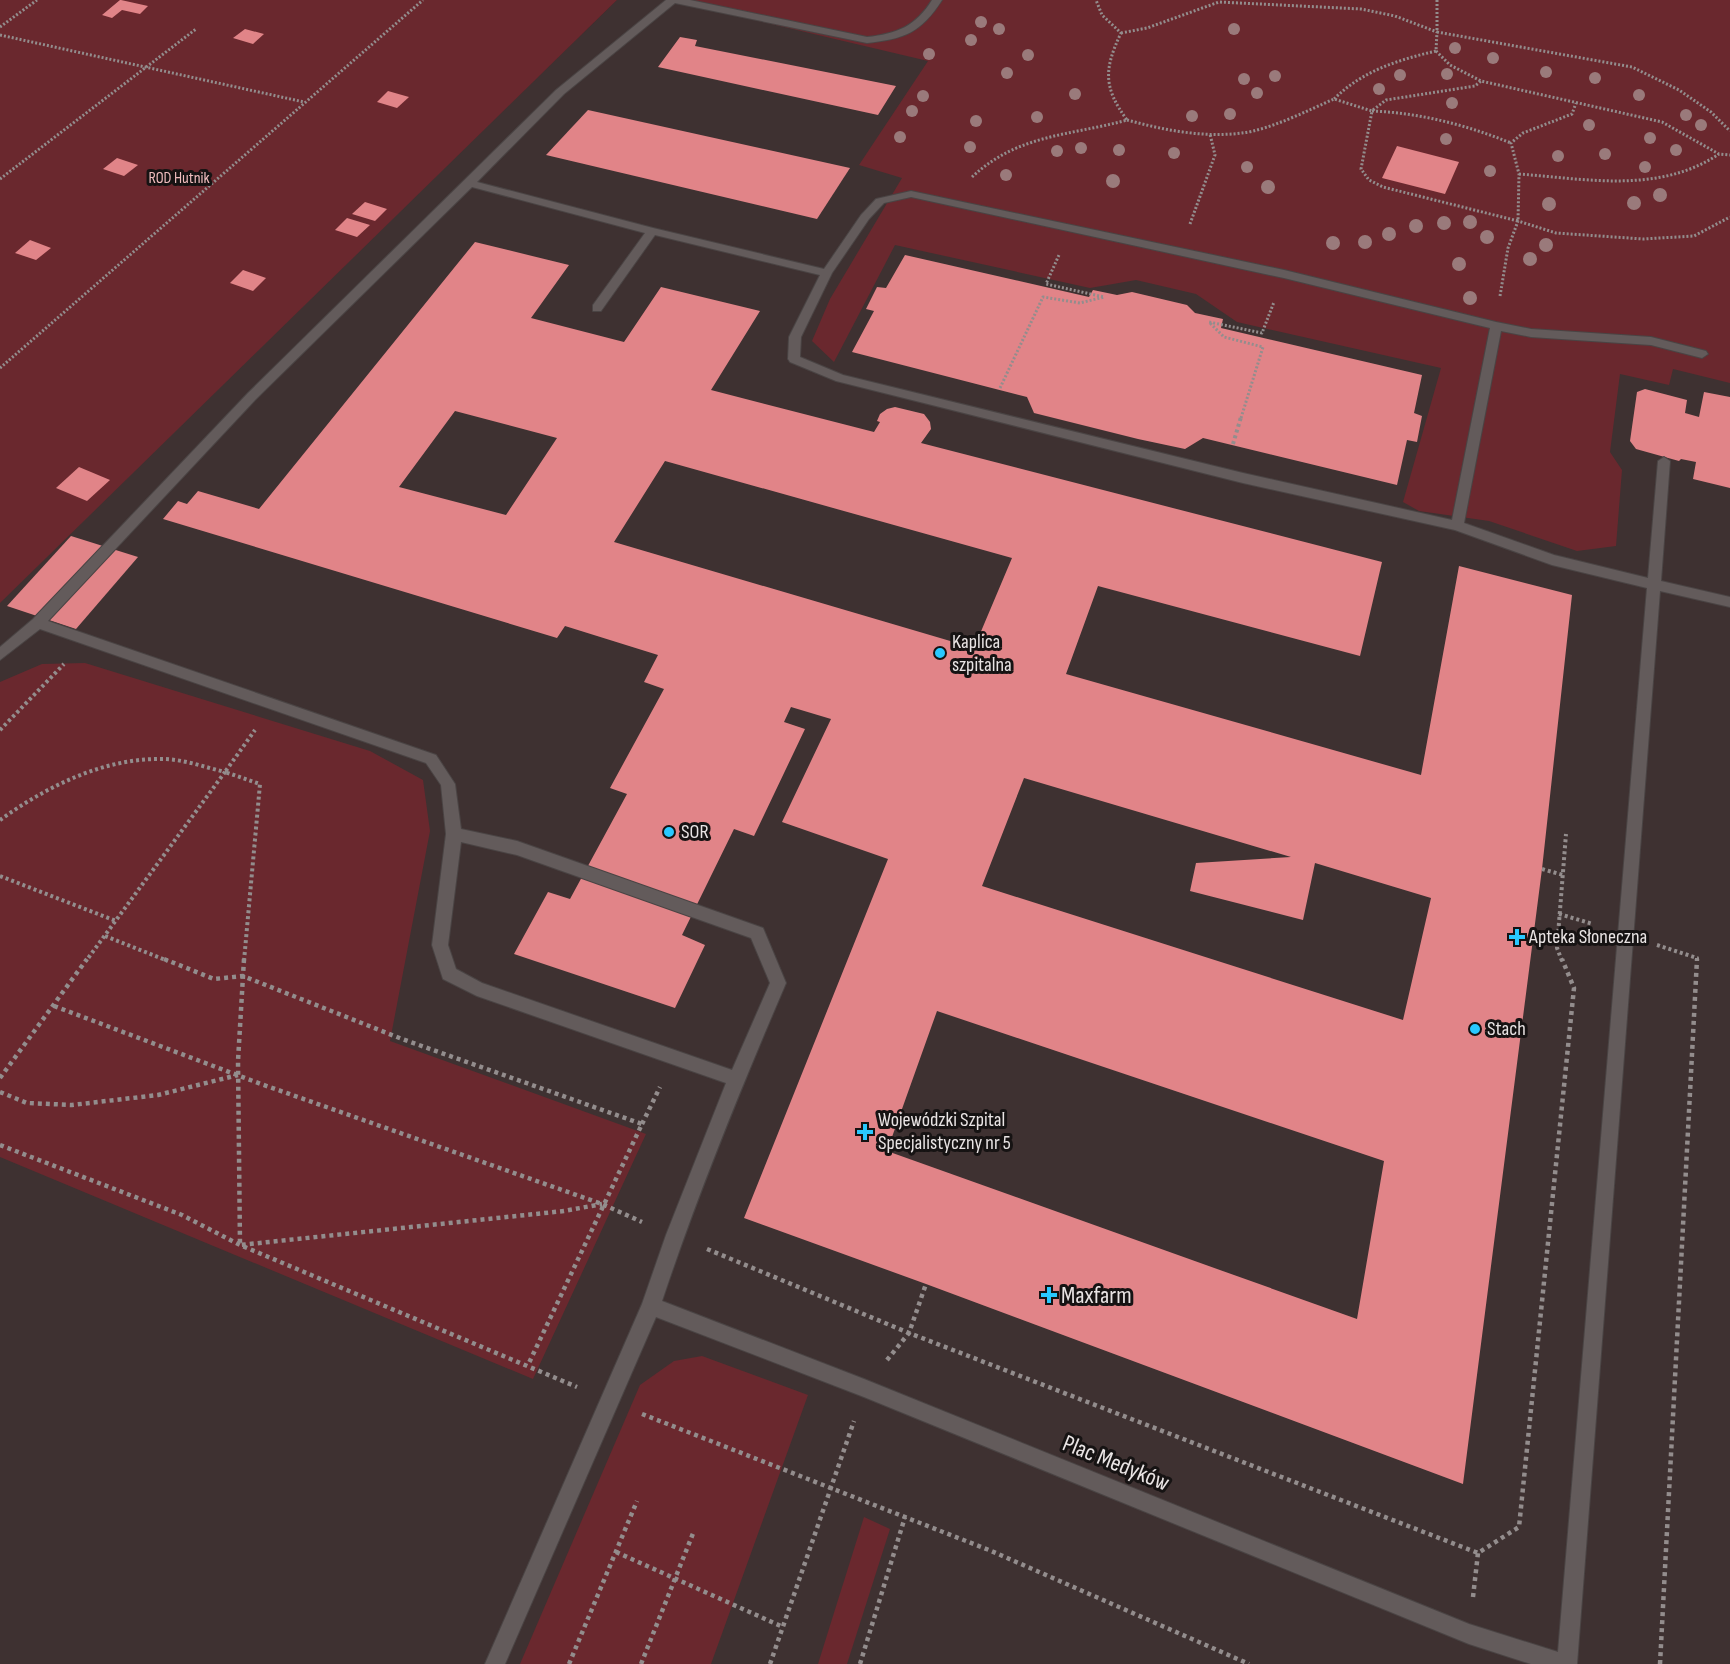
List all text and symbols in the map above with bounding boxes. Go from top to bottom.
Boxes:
park label: ROD Hutnik [148,169,210,188]
place label: Kaplica szpitalna [952,630,1012,677]
marker: Kaplica szpitalna [933,646,947,660]
place label: SOR [681,820,709,844]
marker: SOR [662,825,676,839]
place label: Apteka Słoneczna [1528,925,1647,949]
marker: Apteka Słoneczna [1510,930,1524,944]
place label: Stach [1487,1017,1526,1041]
marker: Stach [1468,1022,1482,1036]
place label: Wojewódzki Szpital Specjalistyczny nr 5 [878,1108,1011,1155]
marker: Wojewódzki Szpital Specjalistyczny nr 5 [856,1123,874,1141]
place label: Maxfarm [1061,1281,1132,1310]
marker: Maxfarm [1042,1288,1056,1302]
street label: Plac Medyków [1058,1428,1174,1498]

